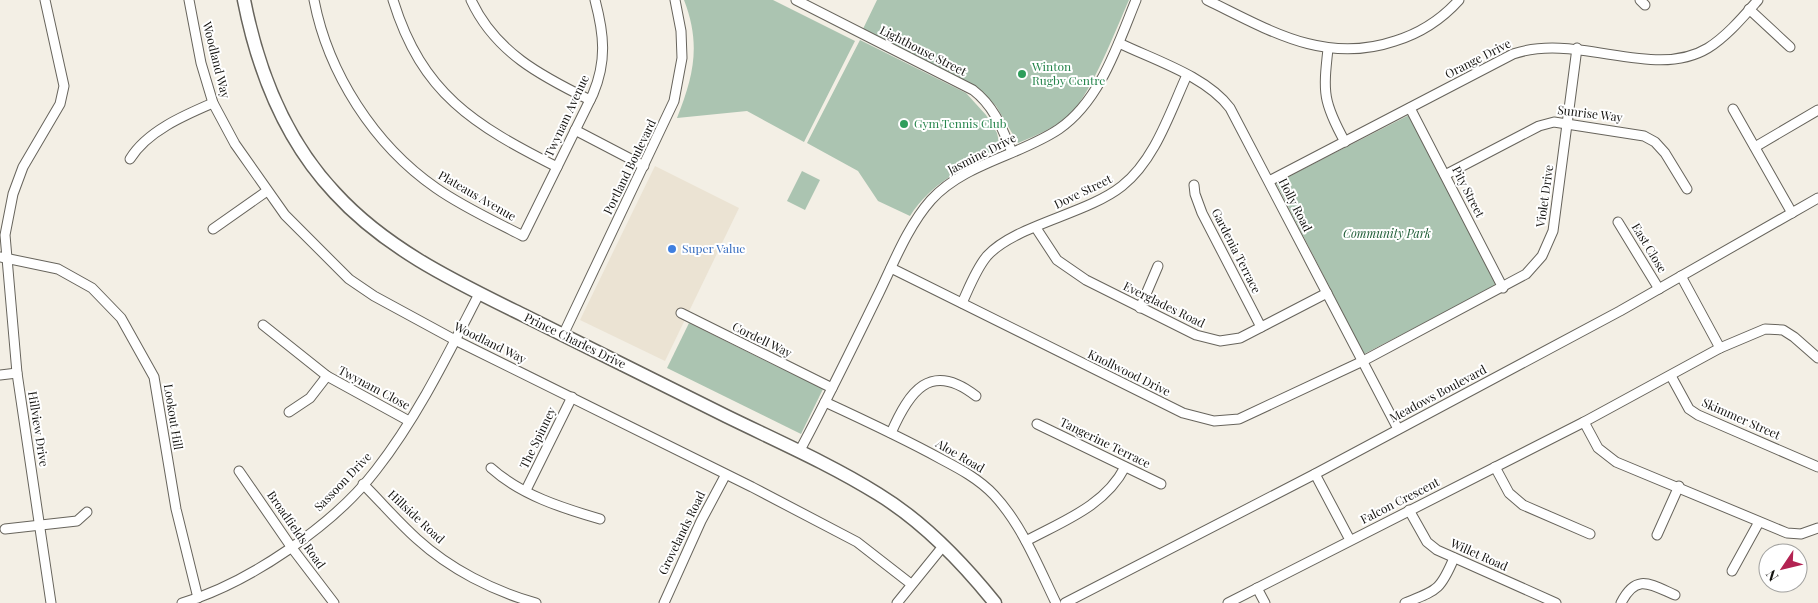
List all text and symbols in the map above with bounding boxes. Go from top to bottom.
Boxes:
street label: Woodland Way [199,19,234,100]
street label: Lighthouse Street [877,21,970,79]
street label: Orange Drive [1442,35,1513,82]
place label: Winton Rugby Centre [1031,58,1105,88]
marker: Winton Rugby Centre [1016,68,1028,80]
street label: Twynam Avenue [540,72,592,159]
street label: Sunrise Way [1557,101,1624,125]
place label: Gym Tennis Club [914,115,1007,131]
street label: Portland Boulevard [599,116,659,217]
marker: Gym Tennis Club [898,118,910,130]
street label: Jasmine Drive [944,129,1018,178]
street label: Pity Street [1449,163,1489,221]
street label: Violet Drive [1532,164,1556,229]
street label: Plateaus Avenue [436,166,519,224]
street label: Dove Street [1051,170,1115,212]
street label: Holly Road [1276,175,1316,234]
street label: Gardenia Terrace [1209,205,1265,296]
street label: East Close [1629,220,1671,275]
park label: Community Park [1343,225,1431,241]
place label: Super Value [682,240,745,256]
marker: Super Value [666,243,678,255]
street label: Everglades Road [1121,277,1208,331]
street label: Prince Charles Drive [522,308,629,372]
street label: Woodland Way [451,317,529,367]
street label: Cordell Way [730,318,795,360]
street label: Knollwood Drive [1086,345,1173,399]
street label: Twynam Close [336,361,413,413]
street label: Meadows Boulevard [1386,361,1489,425]
street label: Lookout Hill [161,383,187,451]
street label: Hillview Drive [25,390,53,468]
street label: Skimmer Street [1700,394,1784,443]
street label: The Spinney [515,404,559,471]
street label: Tangerine Terrace [1057,413,1153,471]
street label: Aloe Road [932,434,988,476]
street label: Sassoon Drive [310,448,374,514]
street label: Falcon Crescent [1357,473,1442,527]
street label: Hillside Road [385,486,448,547]
street label: Broadfields Road [264,487,330,572]
street label: Grovelands Road [654,488,708,577]
street label: Willet Road [1447,534,1511,574]
north arrow [1758,543,1808,593]
text: N [1761,566,1783,585]

